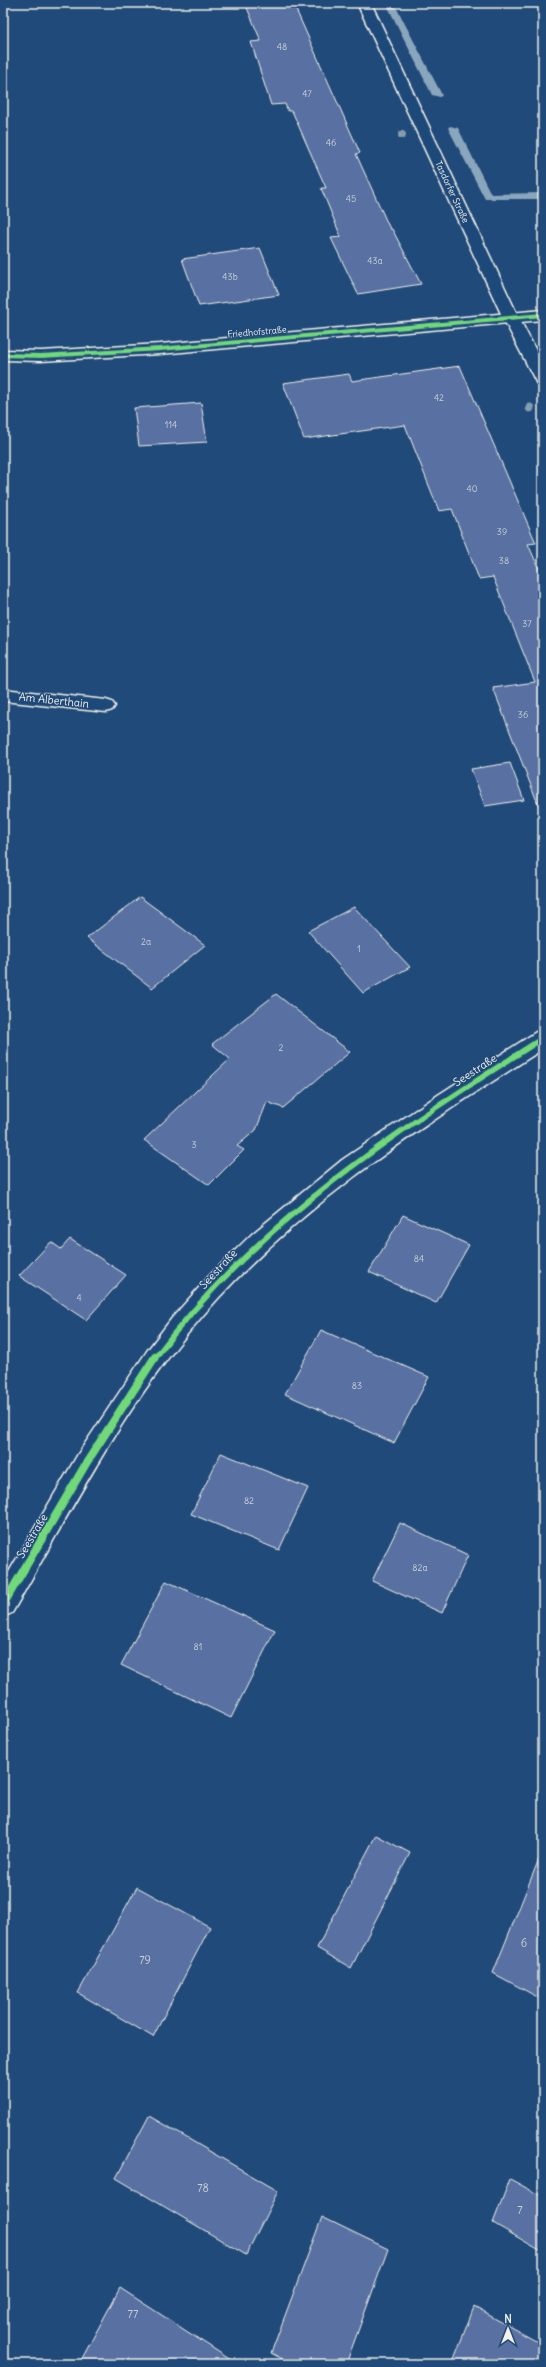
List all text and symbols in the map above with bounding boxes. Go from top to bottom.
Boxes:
house number: 48 [277,41,287,52]
house number: 47 [302,88,312,99]
house number: 46 [326,137,336,148]
street label: Tasdorfer Straße [433,159,472,225]
house number: 45 [346,193,356,204]
house number: 43a [367,255,383,266]
house number: 43b [222,271,238,282]
street label: Friedhofstraße [227,323,287,340]
house number: 42 [434,392,444,403]
house number: 114 [165,419,177,430]
house number: 40 [466,483,478,494]
house number: 39 [497,526,507,537]
house number: 38 [499,555,509,566]
house number: 37 [522,618,532,629]
street label: Am Alberthain [18,689,90,711]
house number: 36 [518,709,528,720]
house number: 2a [141,936,151,947]
house number: 1 [357,943,361,954]
house number: 2 [279,1042,284,1053]
street label: Seestraße [451,1051,500,1089]
house number: 3 [191,1139,197,1150]
street label: Seestraße [196,1246,240,1292]
house number: 84 [414,1253,424,1264]
house number: 4 [76,1292,82,1303]
house number: 83 [352,1380,362,1391]
house number: 82 [244,1495,254,1506]
street label: Seestraße [13,1511,51,1561]
house number: 82a [412,1562,428,1573]
house number: 81 [194,1641,202,1652]
house number: 6 [521,1936,527,1950]
house number: 79 [139,1953,151,1967]
house number: 78 [197,2181,209,2195]
house number: 7 [517,2203,523,2217]
house number: 77 [128,2307,139,2321]
north arrow [488,2309,528,2349]
text: N [504,2312,512,2326]

